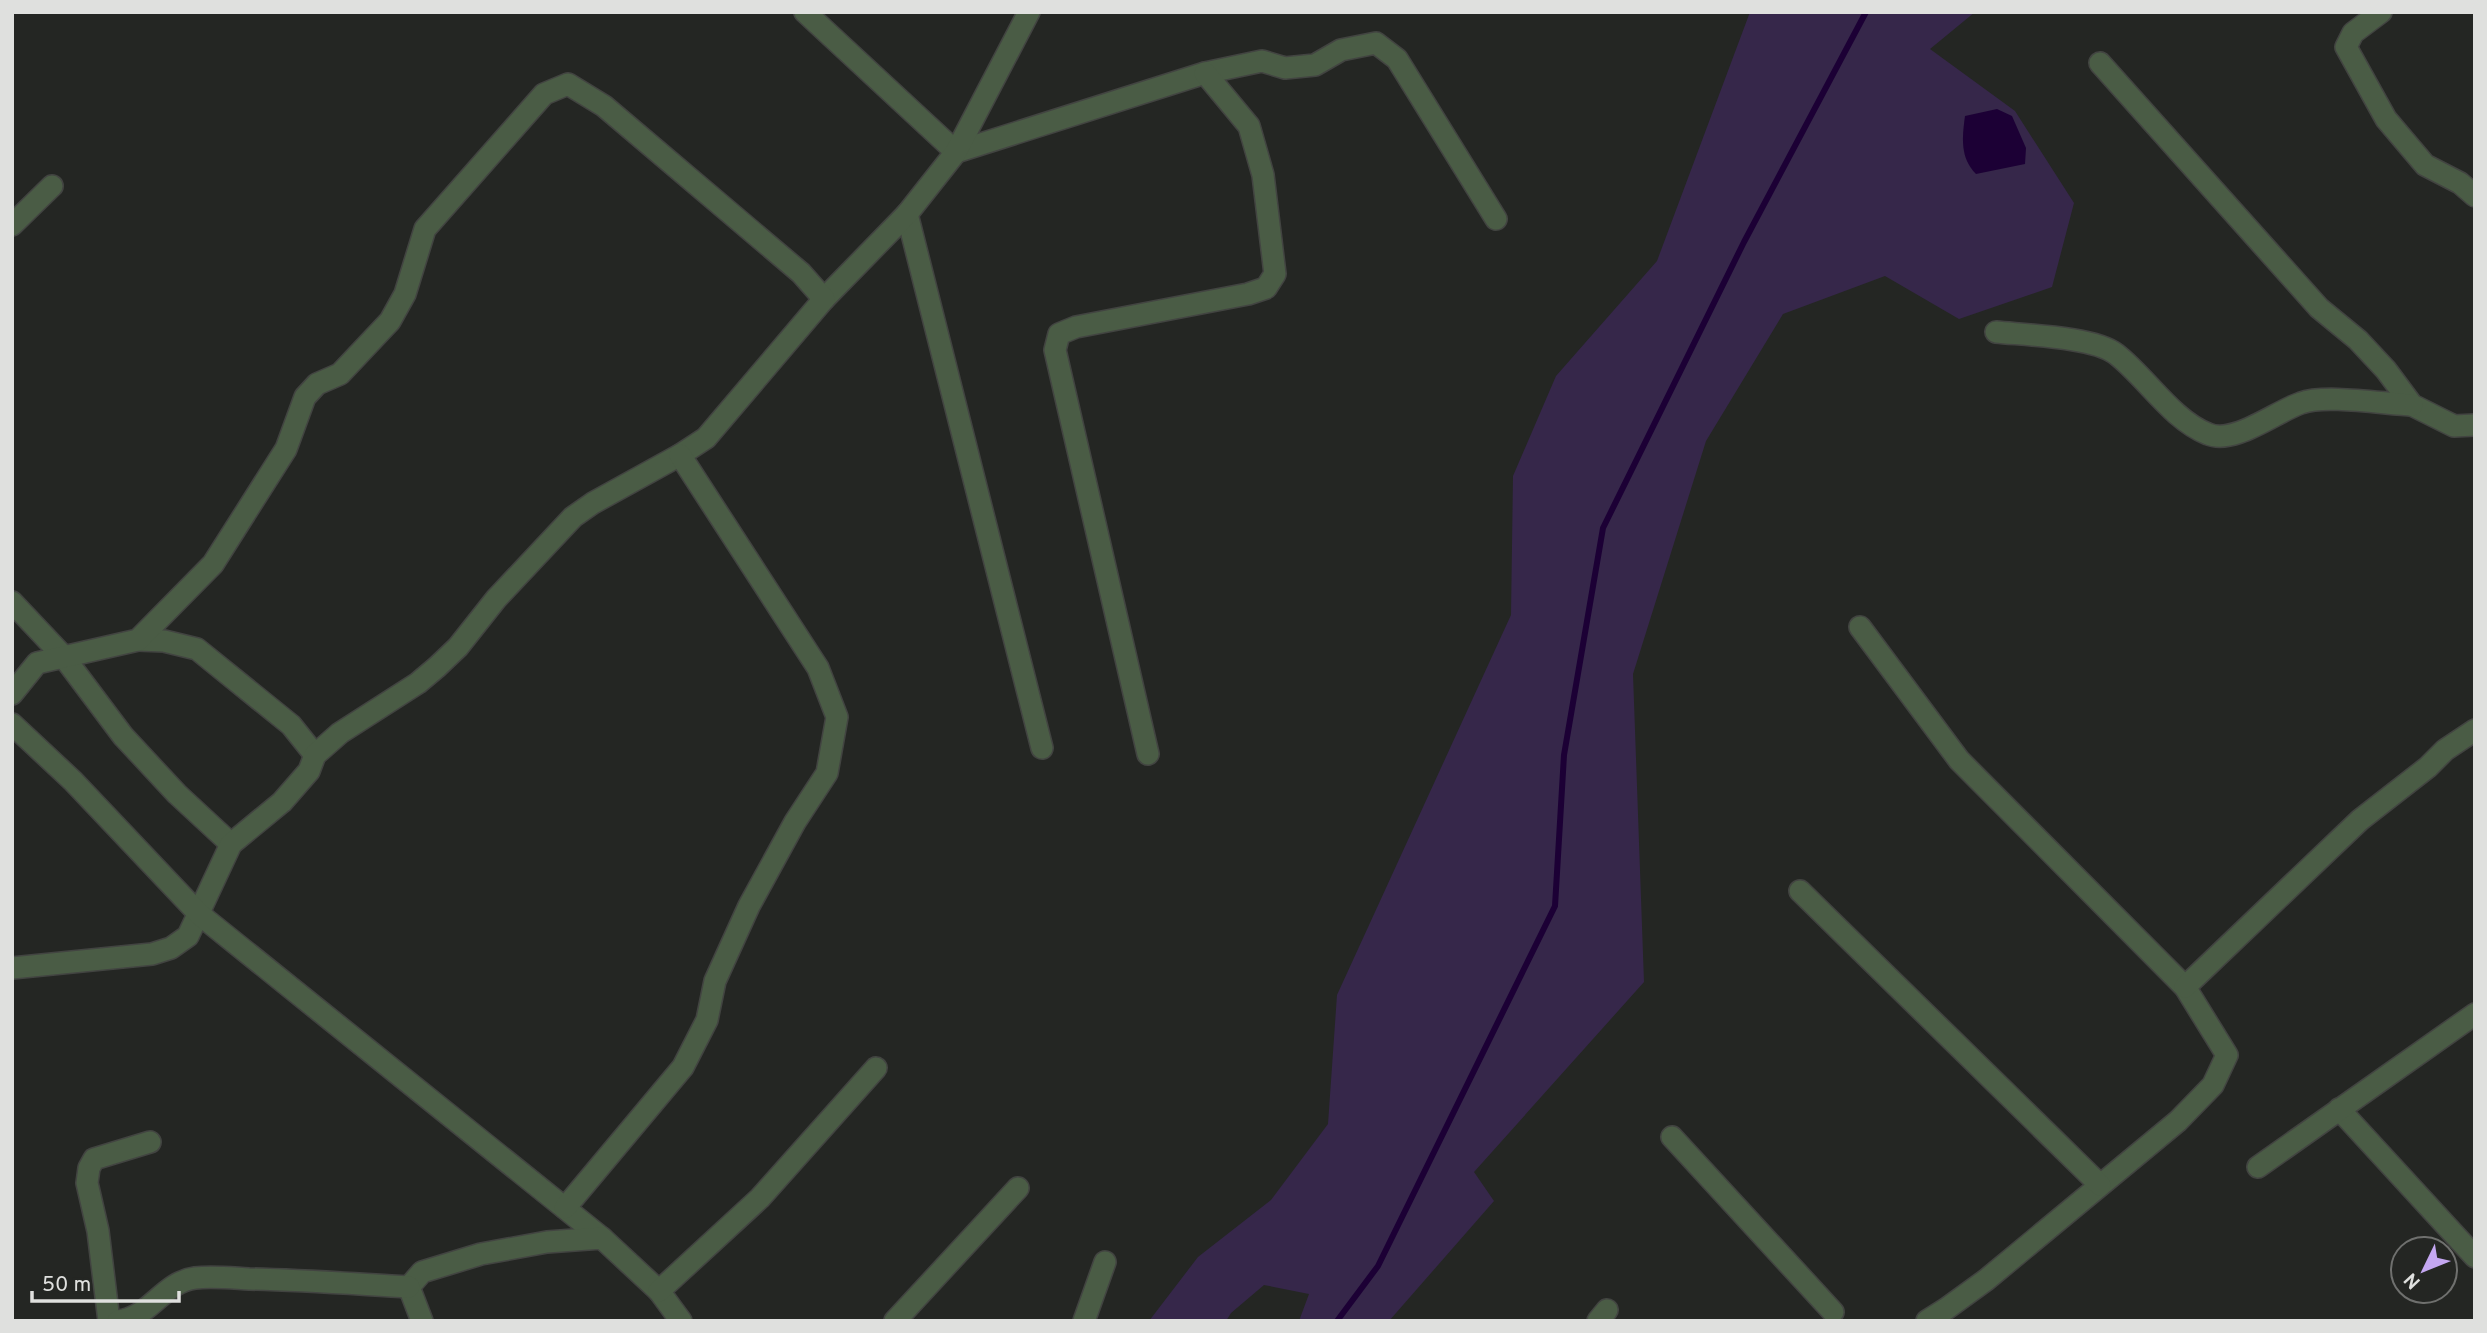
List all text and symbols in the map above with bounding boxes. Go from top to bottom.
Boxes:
north arrow [2389,1235,2459,1305]
scale bar [32,1260,178,1304]
text: N [2400,1267,2426,1293]
text: 50 m [42,1272,91,1299]

